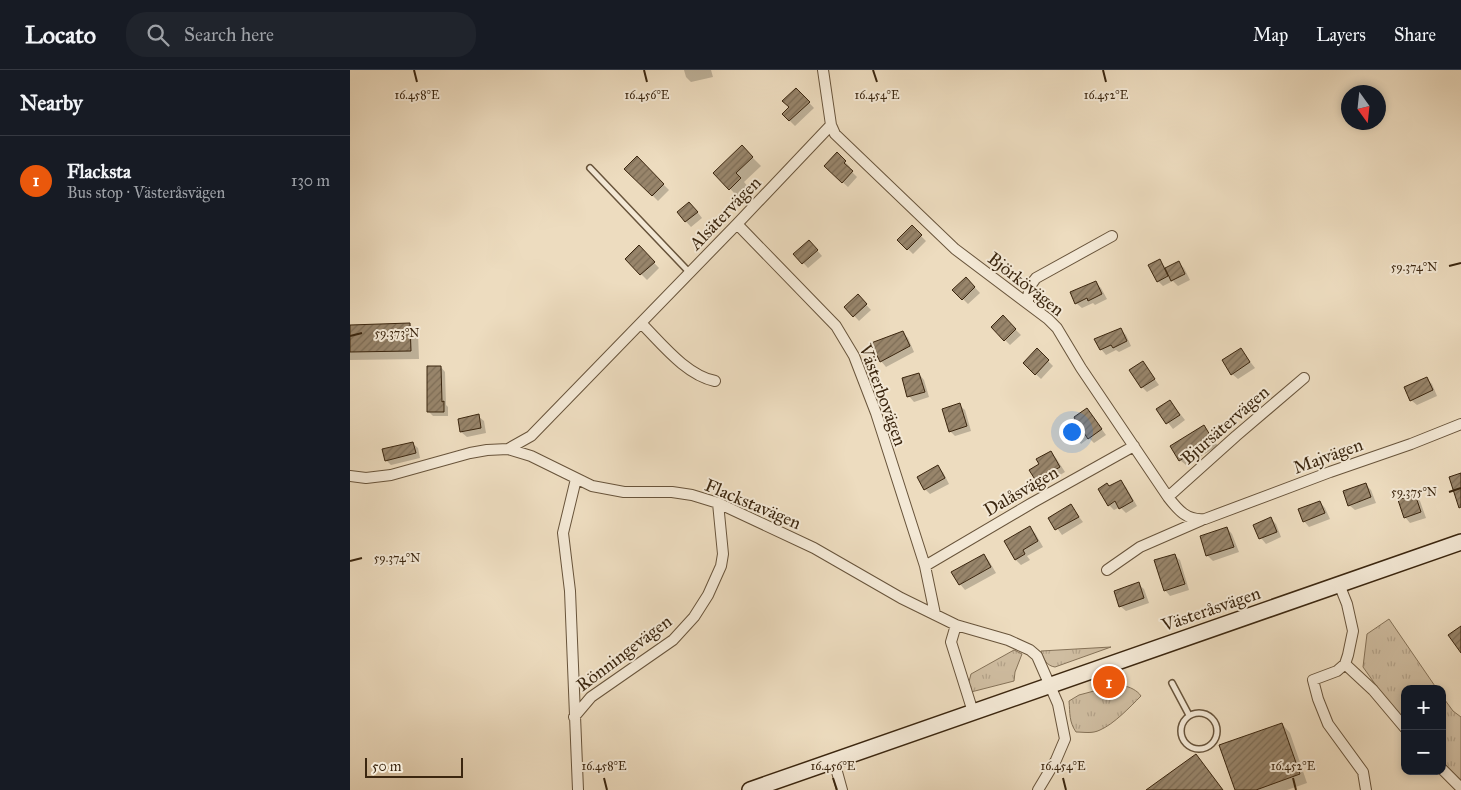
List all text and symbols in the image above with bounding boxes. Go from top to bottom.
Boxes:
search box [126,12,476,57]
text: Locato [25,20,96,50]
icon: search [144,21,172,49]
text: Search here [184,23,274,46]
text: Map [1253,24,1288,46]
text: Layers [1316,24,1366,46]
text: Share [1394,24,1436,46]
north arrow [1341,85,1386,130]
text: 16.458°E [394,88,440,102]
text: 16.456°E [625,88,670,102]
text: 16.454°E [854,88,900,102]
text: 16.452°E [1084,88,1129,102]
text: Nearby [20,90,83,116]
text: Flacksta [67,160,131,183]
text: 1 [33,171,39,190]
text: 130 m [291,171,330,190]
street label: Alsätervägen [684,171,766,256]
text: Bus stop · Västeråsvägen [67,183,225,202]
street label: Björkövägen [983,247,1069,322]
text: 59.374°N [1391,260,1437,274]
text: 59.373°N [374,326,420,340]
street label: Västerbovägen [853,340,912,449]
street label: Bjursätervägen [1176,381,1274,470]
your location [1059,419,1085,445]
street label: Majvägen [1290,433,1366,480]
street label: Dalåsvägen [980,461,1063,522]
street label: Flackstavägen [701,474,805,535]
text: 59.375°N [1391,485,1437,499]
text: 59.374°N [374,551,420,565]
street label: Västeråsvägen [1158,582,1264,637]
street label: Rönningevägen [572,610,677,697]
pin: 1 [1093,663,1125,701]
map controls [1401,685,1446,775]
button: + [1401,685,1446,730]
button: − [1401,730,1446,775]
scale bar [365,755,462,778]
text: 50 m [372,758,401,775]
text: 16.458°E [581,759,627,773]
text: 16.456°E [811,759,856,773]
text: 16.454°E [1040,759,1086,773]
text: 16.452°E [1271,759,1316,773]

